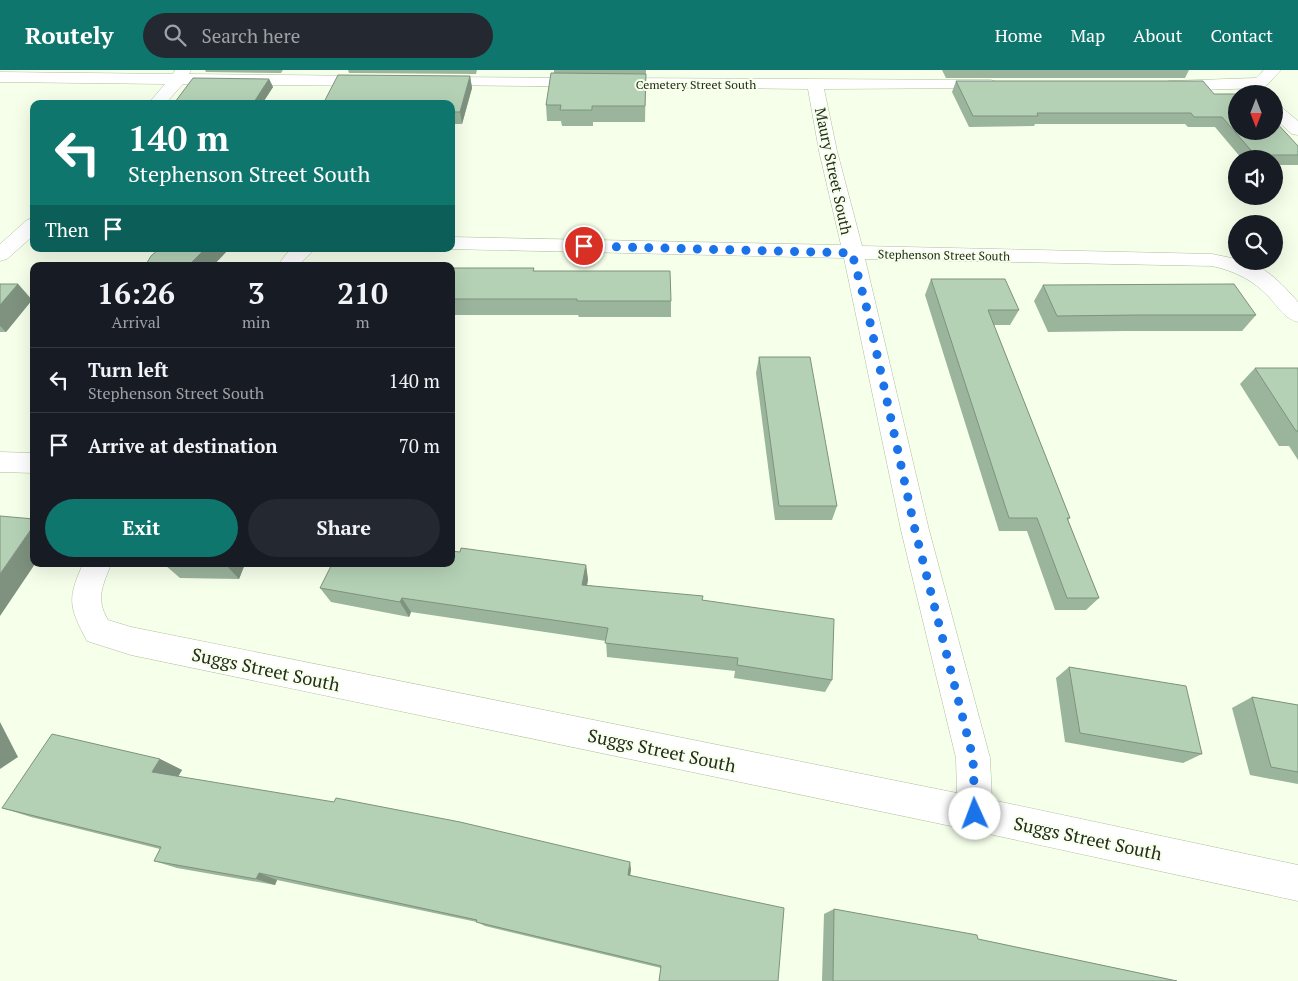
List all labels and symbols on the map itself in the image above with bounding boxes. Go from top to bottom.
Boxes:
street label: Cemetery Street South [636,77,756,92]
north arrow [1228,85,1282,140]
street label: Maury Street South [811,106,857,237]
pin [563,225,605,267]
street label: Stephenson Street South [878,246,1010,264]
street label: Suggs Street South [190,642,343,696]
street label: Suggs Street South [586,723,739,777]
position arrow [948,787,1000,839]
street label: Suggs Street South [1012,811,1165,865]

